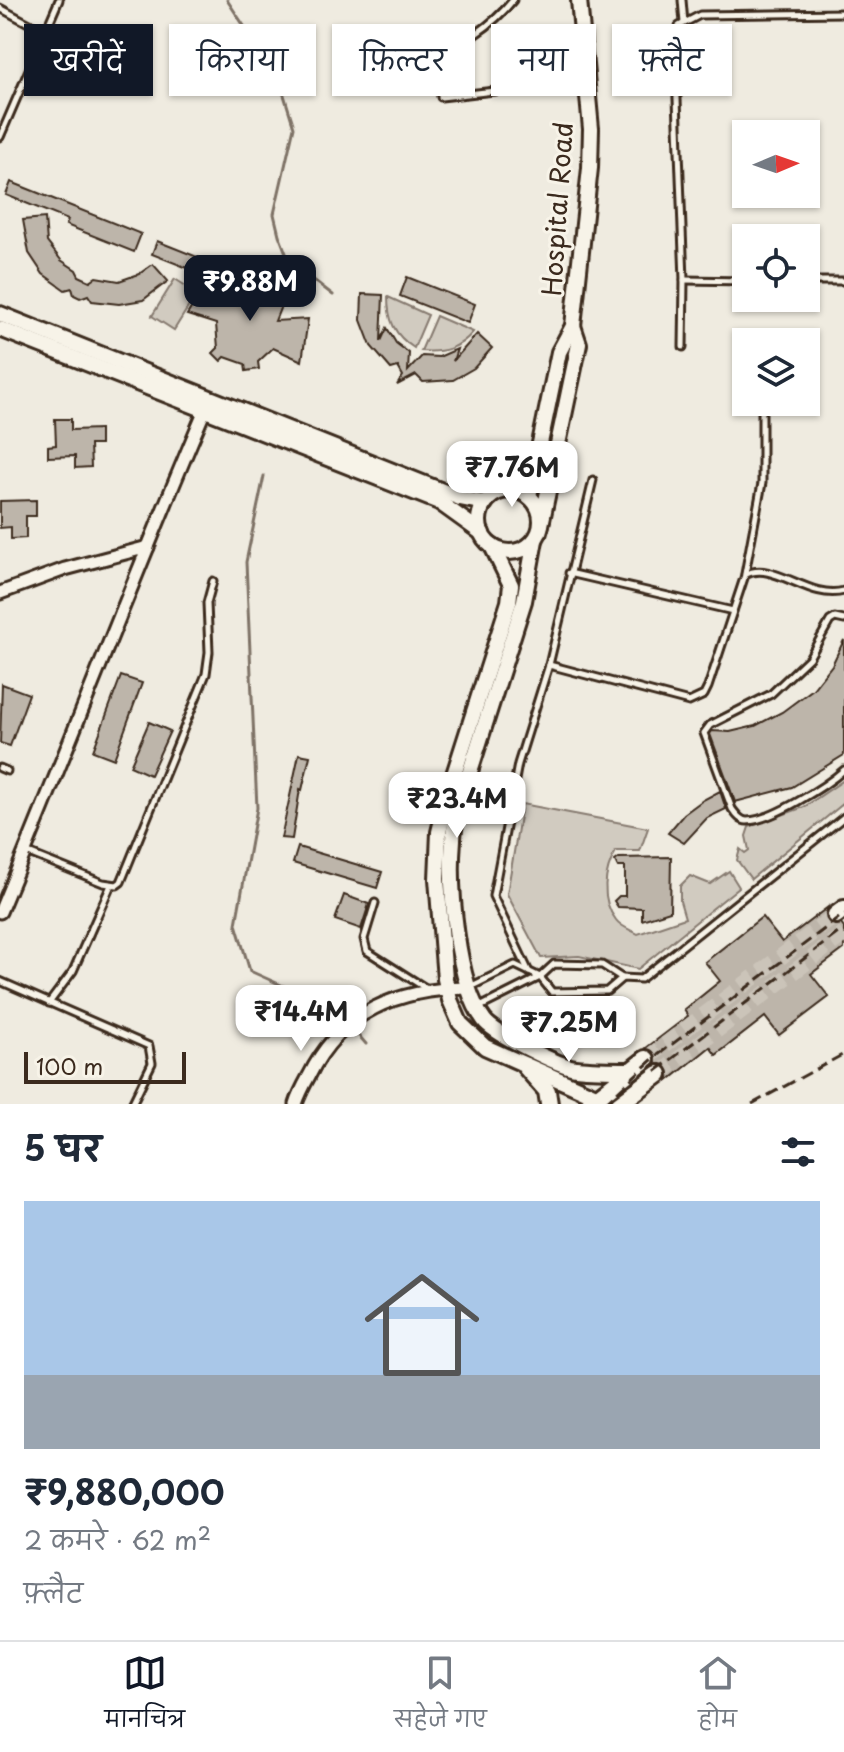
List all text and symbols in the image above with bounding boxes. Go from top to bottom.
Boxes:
chip: खरीदें [24,24,153,96]
chip: किराया [169,24,316,96]
chip: फ़िल्टर [332,24,475,96]
chip: नया [491,24,596,96]
chip: फ़्लैट [612,24,732,96]
north arrow [732,120,820,208]
map controls [732,120,820,416]
street label: Hospital Road [531,121,582,297]
button: locate [732,224,820,312]
pin: ₹9.88M [185,255,315,323]
text: ₹9.88M [202,261,298,300]
button: layers [732,328,820,416]
pin: ₹7.76M [447,441,577,509]
text: ₹7.76M [465,447,559,486]
pin: ₹23.4M [392,772,522,840]
text: ₹23.4M [407,778,507,817]
pin: ₹14.4M [236,985,366,1053]
text: ₹14.4M [254,991,348,1030]
pin: ₹7.25M [504,996,634,1064]
text: ₹7.25M [520,1002,618,1041]
scale bar [24,1048,186,1084]
text: 100 m [36,1049,103,1082]
text: 5 घर [24,1121,101,1173]
icon: filters [776,1130,820,1174]
icon: home [350,1253,494,1397]
text: ₹9,880,000 [24,1465,225,1517]
text: 2 कमरे · 62 m² [24,1520,211,1559]
text: फ़्लैट [24,1573,83,1612]
tab: मानचित्र [104,1651,185,1744]
tab: सहेजे गए [394,1651,487,1744]
tab: होम [696,1651,740,1744]

